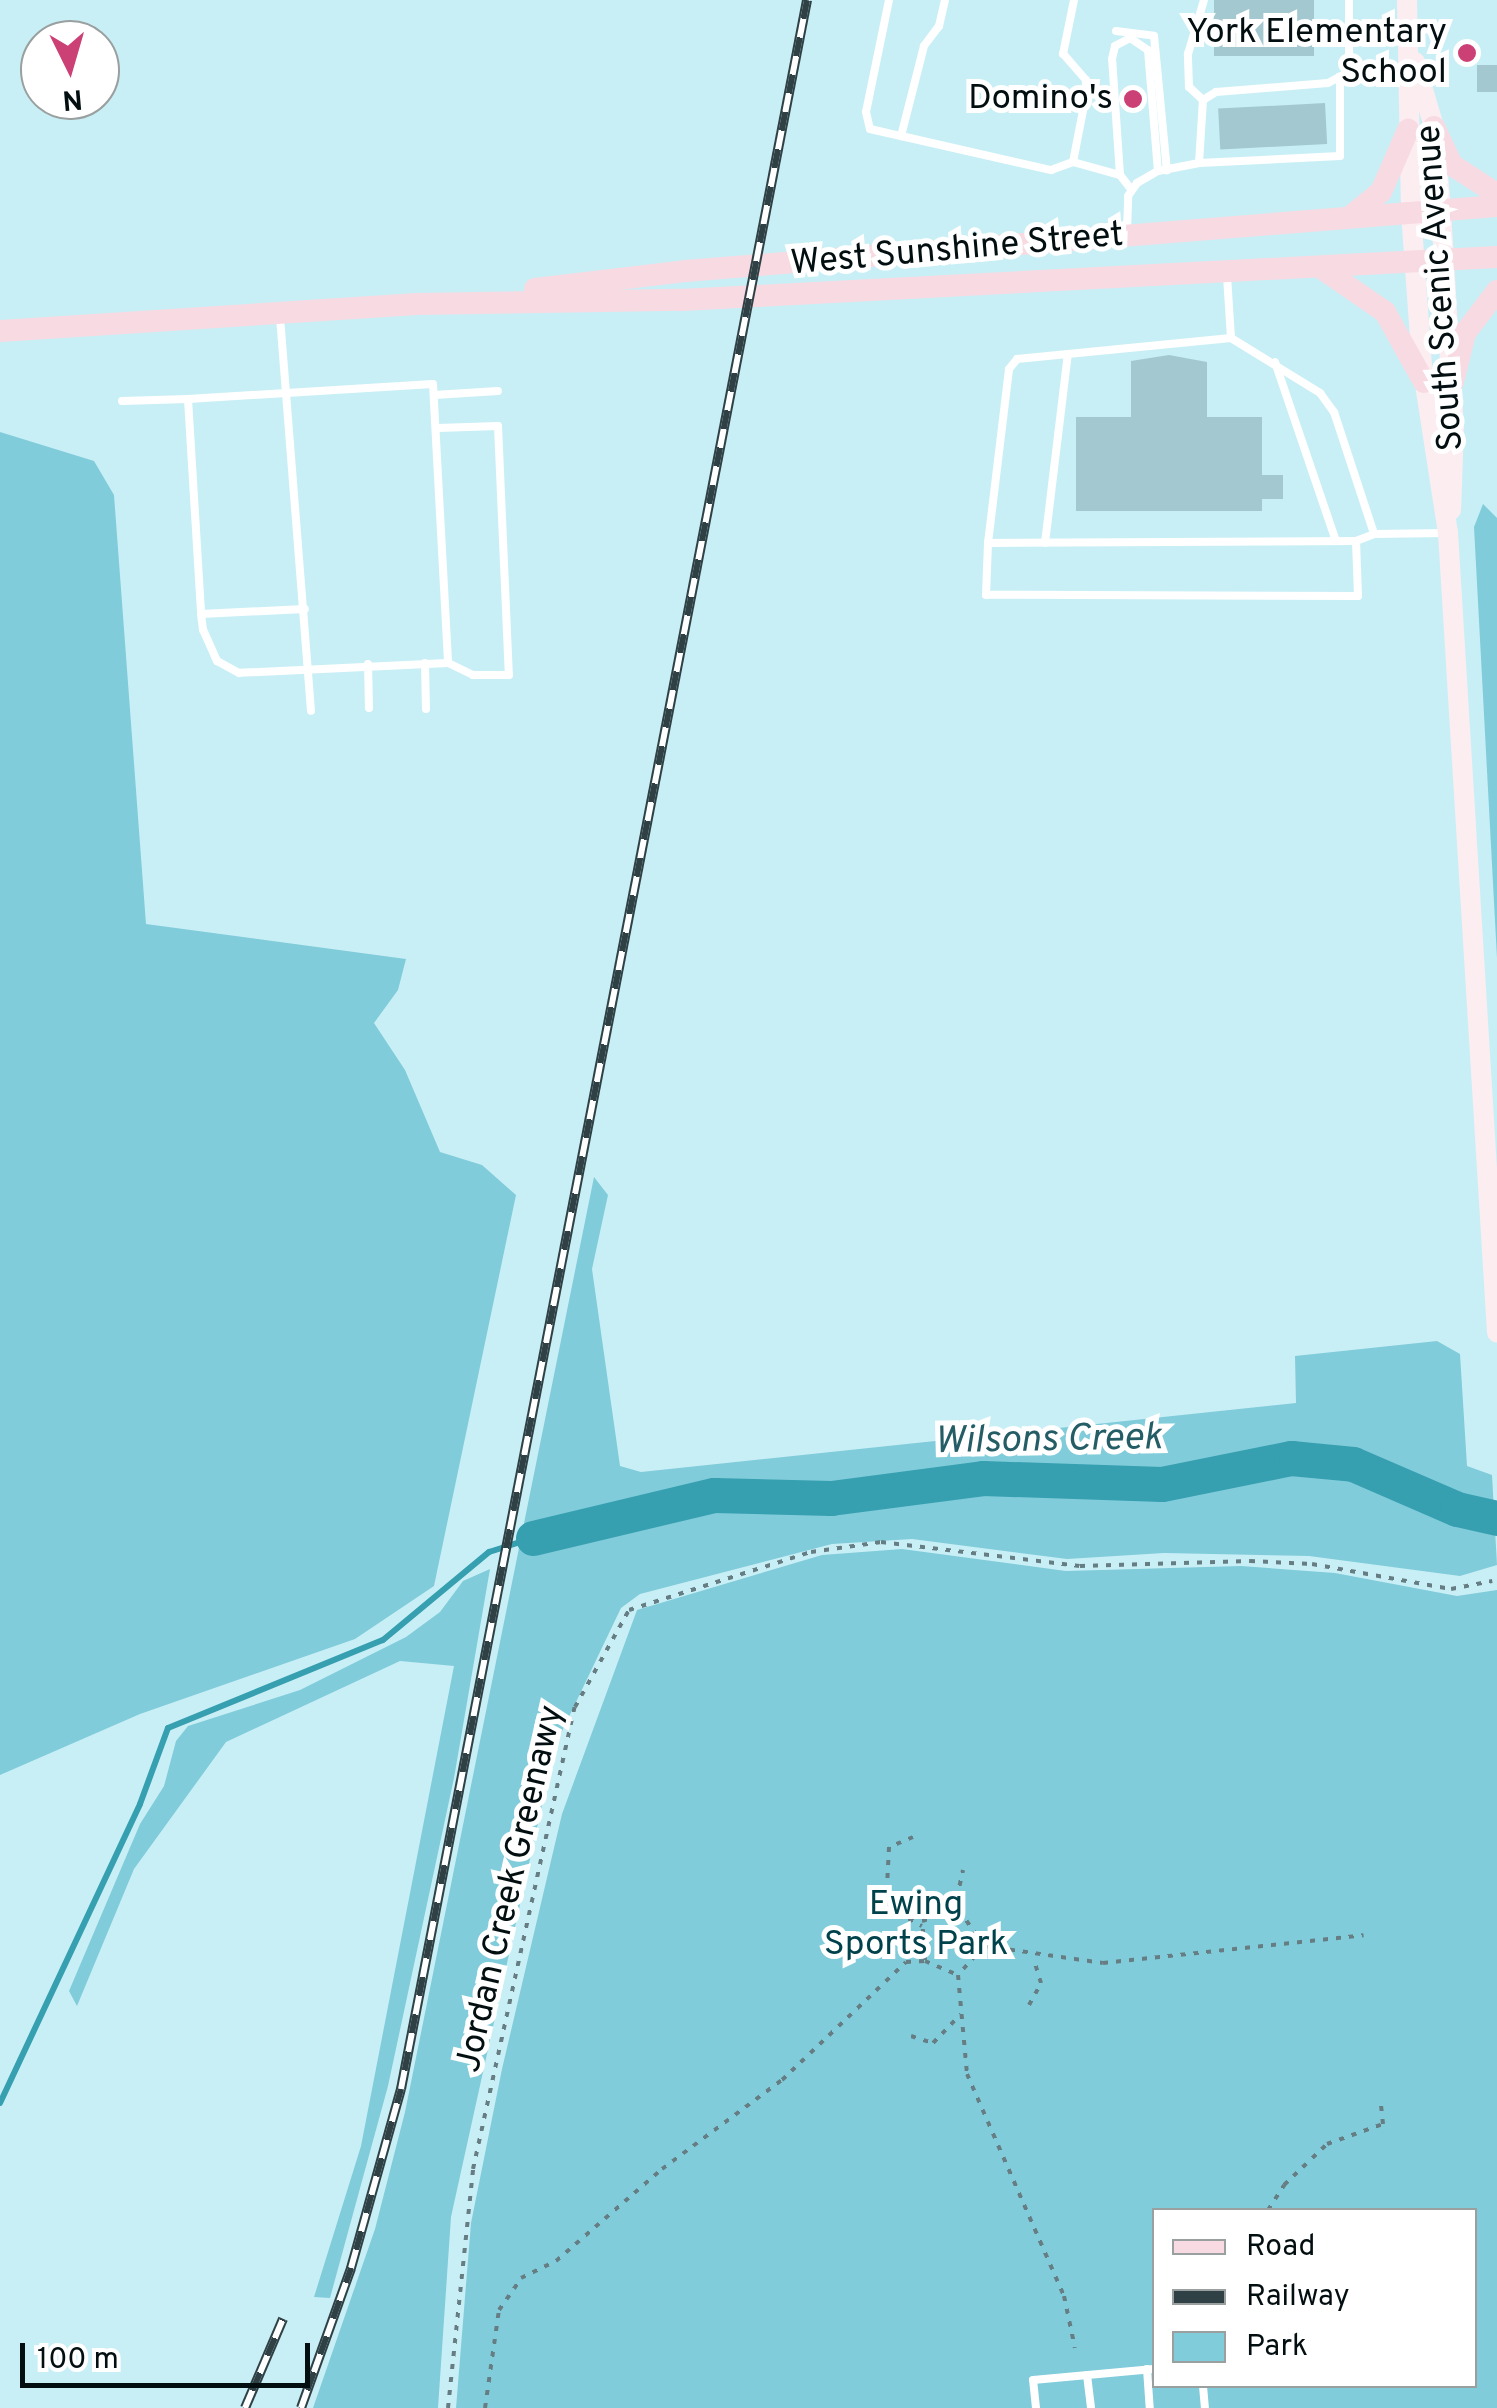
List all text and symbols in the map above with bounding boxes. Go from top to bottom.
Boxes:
place label: York Elementary School [1186,12,1447,94]
north arrow [20,20,120,120]
marker: York Elementary School [1456,42,1478,64]
place label: Domino's [968,78,1113,120]
text: N [61,79,84,117]
marker: Domino's [1122,88,1144,110]
street label: South Scenic Avenue [1409,123,1473,453]
street label: West Sunshine Street [789,215,1125,285]
water label: Wilsons Creek [934,1416,1162,1466]
street label: Jordan Creek Greenawy [448,1702,574,2076]
park label: Ewing Sports Park [824,1884,1008,1966]
legend [1152,2208,1477,2388]
text: Road [1246,2229,1315,2266]
text: Railway [1246,2279,1350,2316]
scale bar [25,2323,315,2385]
text: Park [1246,2329,1308,2366]
text: 100 m [37,2342,119,2379]

